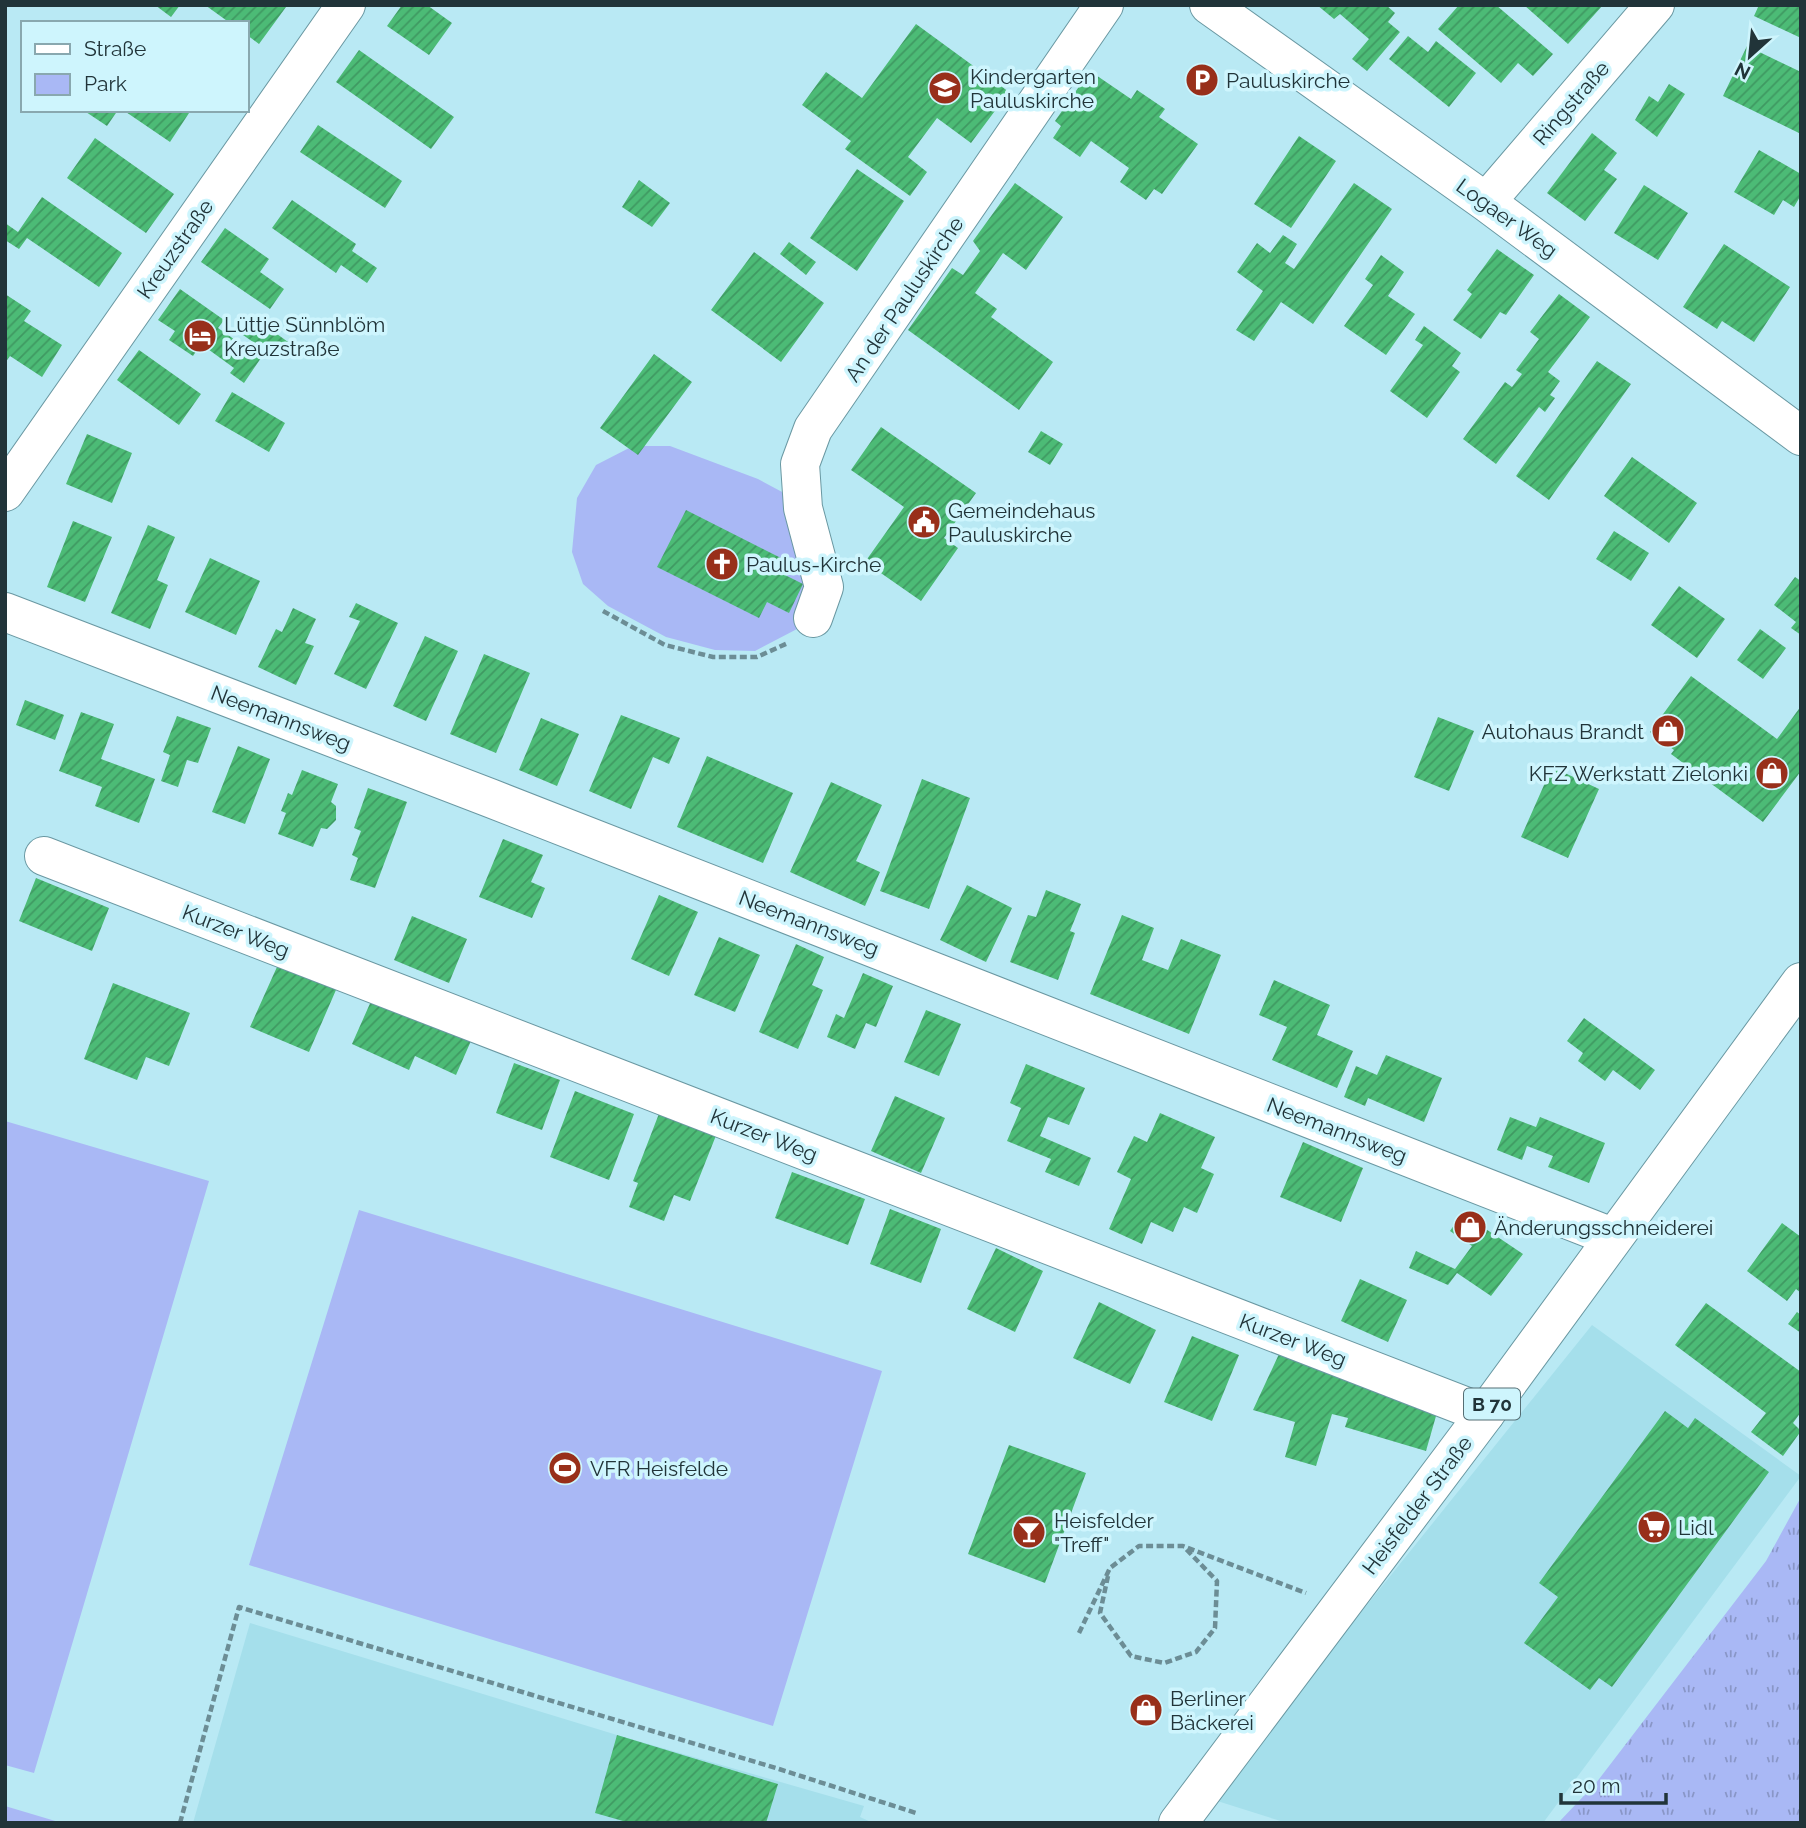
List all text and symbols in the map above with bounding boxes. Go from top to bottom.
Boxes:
legend [21,21,248,112]
north arrow [1715,21,1785,91]
text: Straße [84,36,146,61]
street label: Ringstraße [1528,56,1614,150]
text: N [1731,58,1754,84]
parking icon: Pauluskirche [1183,61,1221,99]
place label: Kindergarten Pauluskirche [970,64,1096,113]
place label: Pauluskirche [1226,68,1350,93]
school or university icon: Kindergarten Pauluskirche [926,69,964,107]
text: Park [84,71,127,96]
street label: Logaer Weg [1452,173,1562,263]
street label: Kreuzstraße [132,195,218,303]
street label: An der Pauluskirche [840,212,968,386]
place label: Lüttje Sünnblöm Kreuzstraße [224,312,385,361]
hotel icon: Lüttje Sünnblöm Kreuzstraße [181,317,219,355]
place label: Gemeindehaus Pauluskirche [948,498,1096,547]
public building icon: Gemeindehaus Pauluskirche [905,503,943,541]
church icon: Paulus-Kirche [703,545,741,583]
place label: Paulus-Kirche [746,552,881,577]
street label: Neemannsweg [208,680,354,756]
shop icon: Autohaus Brandt [1649,712,1687,750]
place label: Autohaus Brandt [1481,719,1644,744]
shop icon: KFZ Werkstatt Zielonki [1753,754,1791,792]
place label: KFZ Werkstatt Zielonki [1529,761,1748,786]
street label: Neemannsweg [736,885,882,961]
street label: Kurzer Weg [179,899,293,963]
street label: Neemannsweg [1264,1092,1410,1168]
street label: Kurzer Weg [707,1103,821,1167]
shop icon: Änderungsschneiderei [1451,1208,1489,1246]
place label: Änderungsschneiderei [1494,1215,1713,1240]
street label: Kurzer Weg [1236,1308,1350,1372]
road number: B 70 [1464,1388,1520,1420]
street label: Heisfelder Straße [1357,1431,1477,1579]
sports icon: VFR Heisfelde [546,1449,584,1487]
place label: VFR Heisfelde [590,1456,728,1481]
place label: Heisfelder "Treff" [1054,1508,1154,1557]
supermarket icon: Lidl [1635,1508,1673,1546]
bar icon: Heisfelder "Treff" [1010,1513,1048,1551]
place label: Lidl [1678,1515,1714,1540]
place label: Berliner Bäckerei [1170,1686,1254,1735]
shop icon: Berliner Bäckerei [1127,1691,1165,1729]
scale bar [1561,1762,1666,1806]
text: 20 m [1572,1773,1620,1798]

